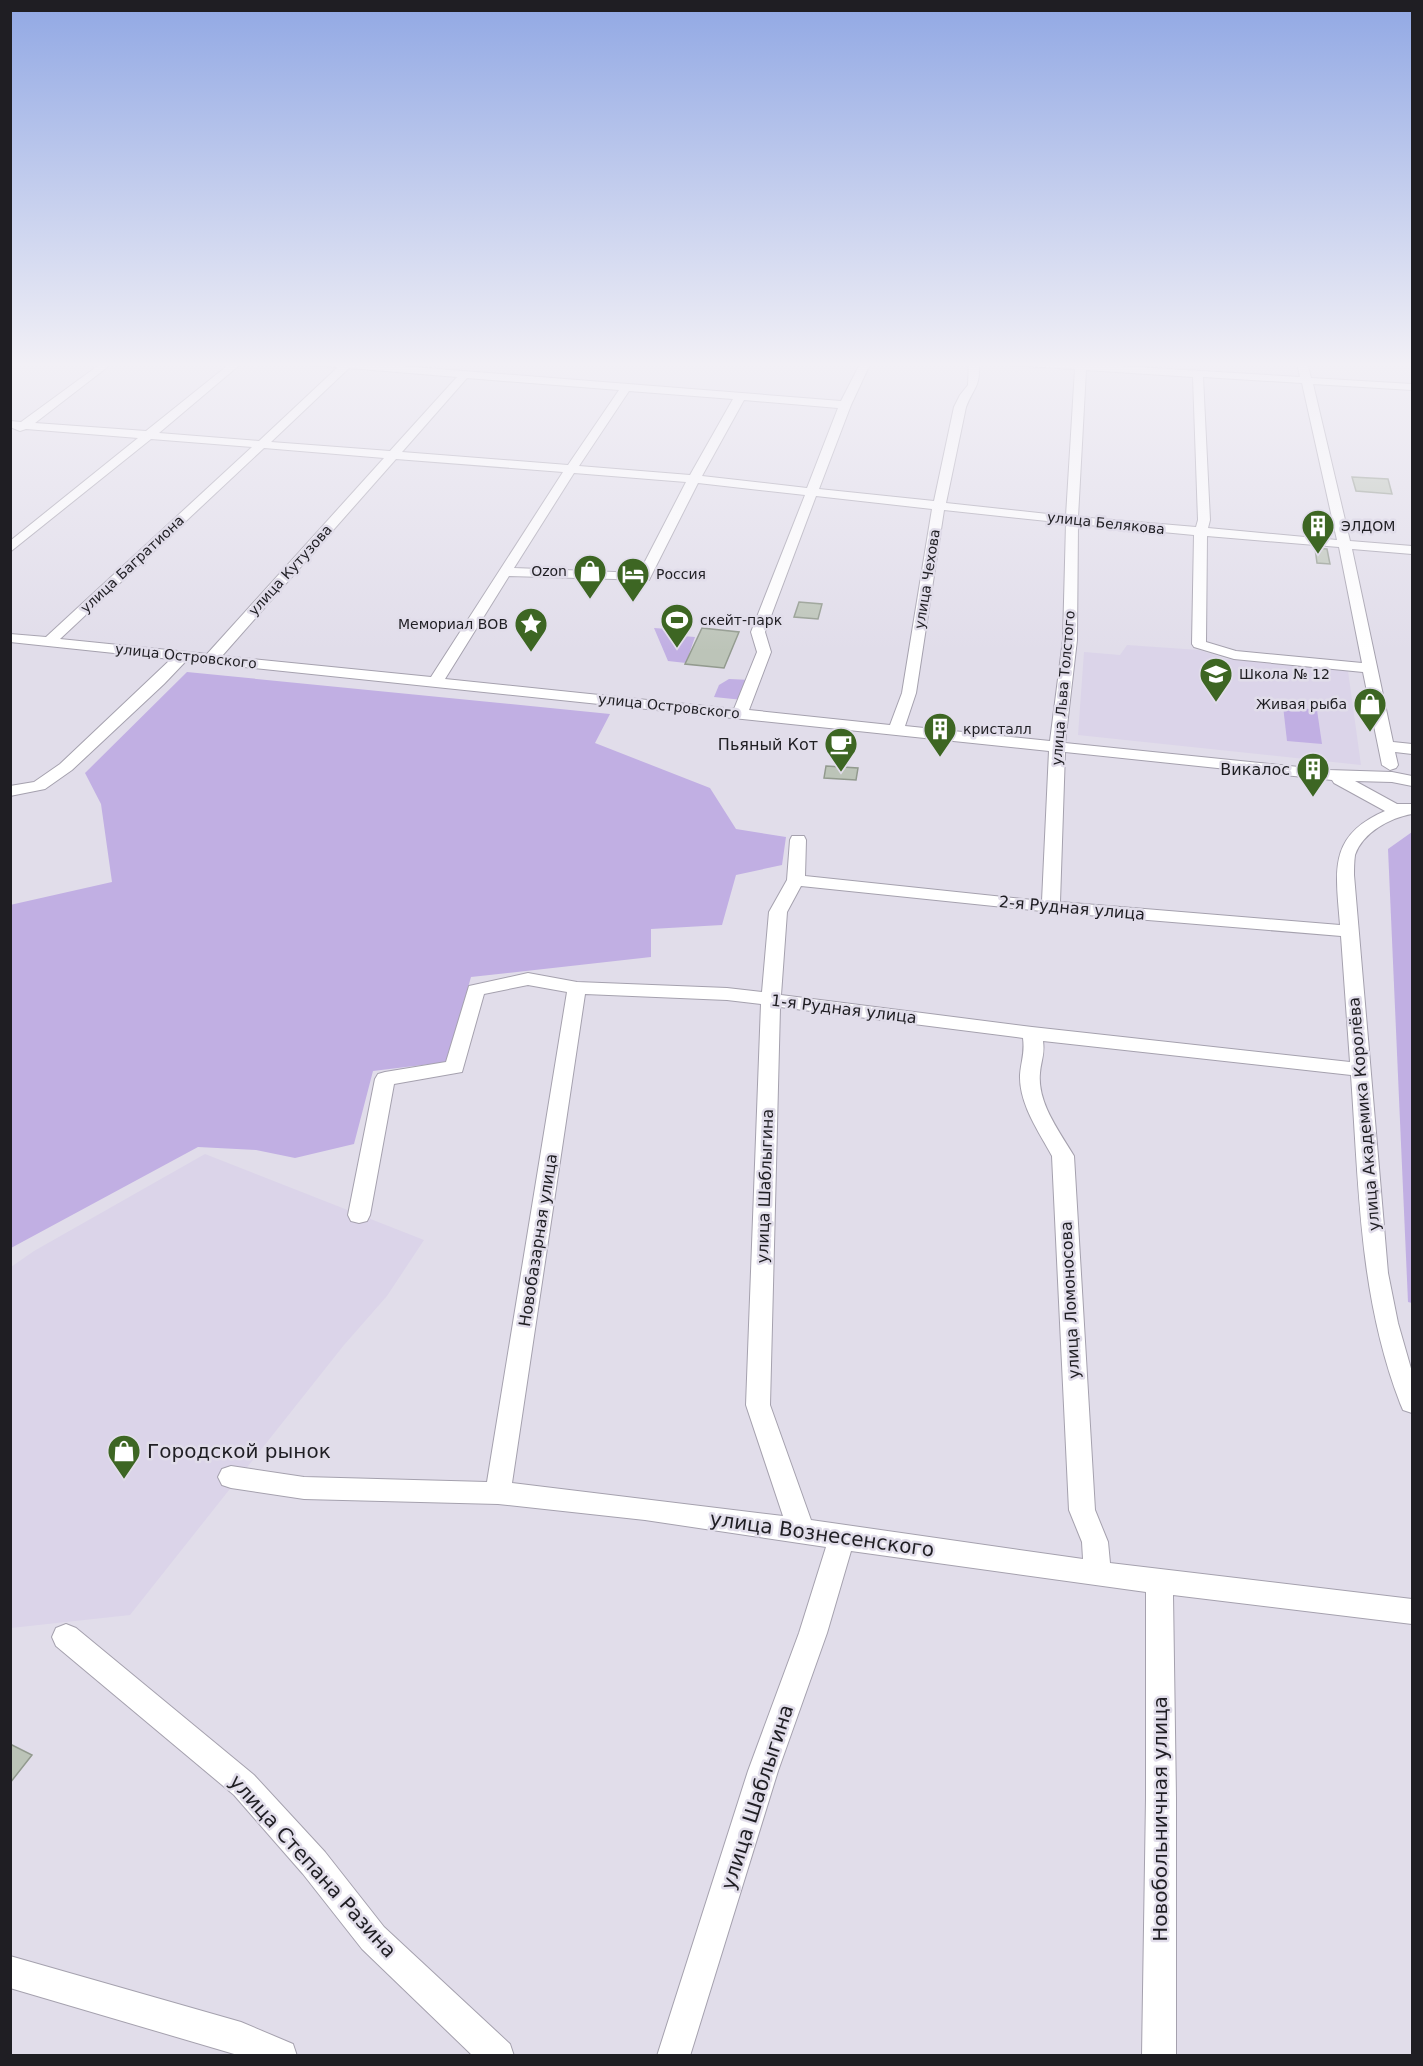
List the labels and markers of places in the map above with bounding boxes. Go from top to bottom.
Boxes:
building icon: ЭЛДОМ [1300,508,1336,555]
place label: ЭЛДОМ [1341,518,1395,534]
shop icon: Ozon [572,553,608,600]
hotel icon: Россия [615,556,651,603]
place label: Ozon [531,563,567,579]
place label: Россия [656,566,706,582]
sports icon: скейт-парк [659,602,695,649]
place icon: Мемориал ВОВ [513,606,549,653]
place label: скейт-парк [700,612,782,628]
place label: Мемориал ВОВ [398,616,508,632]
school or university icon: Школа № 12 [1198,656,1234,703]
place label: Школа № 12 [1239,666,1330,682]
shop icon: Живая рыба [1352,686,1388,733]
place label: Живая рыба [1256,696,1347,712]
building icon: кристалл [922,711,958,758]
place label: кристалл [963,721,1032,737]
cafe icon: Пьяный Кот [823,726,859,773]
place label: Пьяный Кот [718,735,818,754]
building icon: Викалос [1295,751,1331,798]
place label: Викалос [1220,760,1290,779]
shop icon: Городской рынок [106,1433,142,1480]
place label: Городской рынок [147,1439,331,1463]

